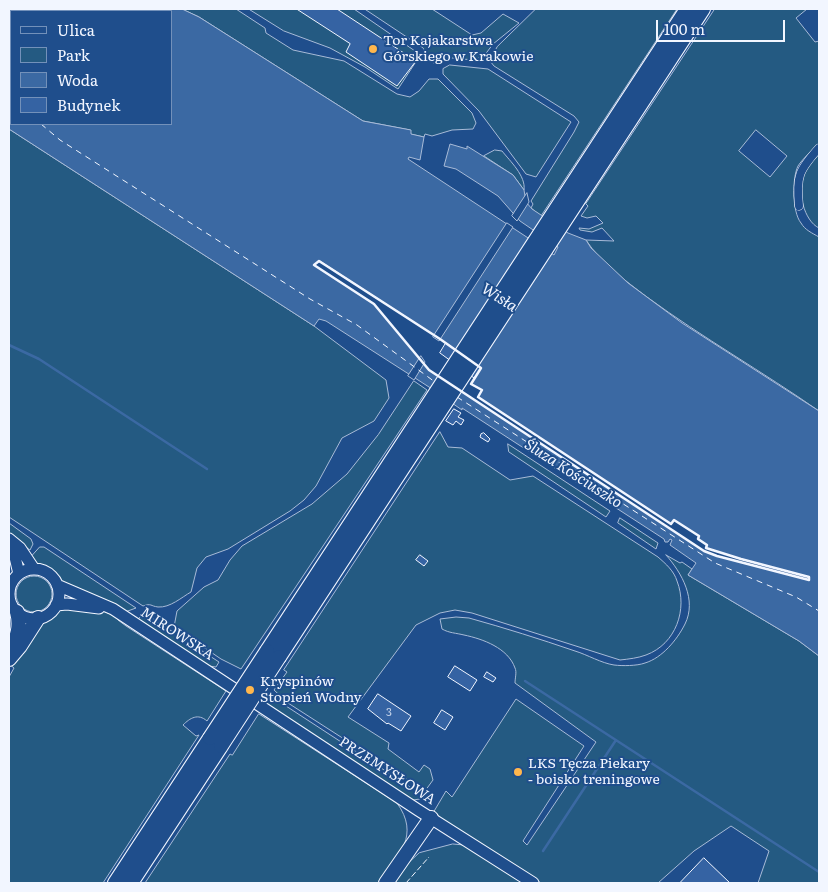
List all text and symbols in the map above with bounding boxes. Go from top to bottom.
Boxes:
legend [10,10,172,125]
scale bar [658,10,787,42]
text: 100 m [664,17,705,40]
text: Ulica [57,18,95,41]
place label: Tor Kajakarstwa Górskiego w Krakowie [383,33,533,65]
text: Park [57,43,90,66]
marker: Tor Kajakarstwa Górskiego w Krakowie [367,43,379,55]
text: Woda [57,68,98,91]
text: Budynek [57,93,120,116]
water label: Wisła [478,280,520,316]
water label: Śluza Kościuszko [521,436,625,512]
street label: MIROWSKA [137,604,217,664]
place label: Kryspinów Stopień Wodny [260,674,362,706]
marker: Kryspinów Stopień Wodny [244,684,256,696]
house number: 3 [386,706,392,720]
street label: PRZEMYSŁOWA [336,734,438,808]
place label: LKS Tęcza Piekary - boisko treningowe [528,756,660,789]
marker: LKS Tęcza Piekary - boisko treningowe [512,766,524,778]

